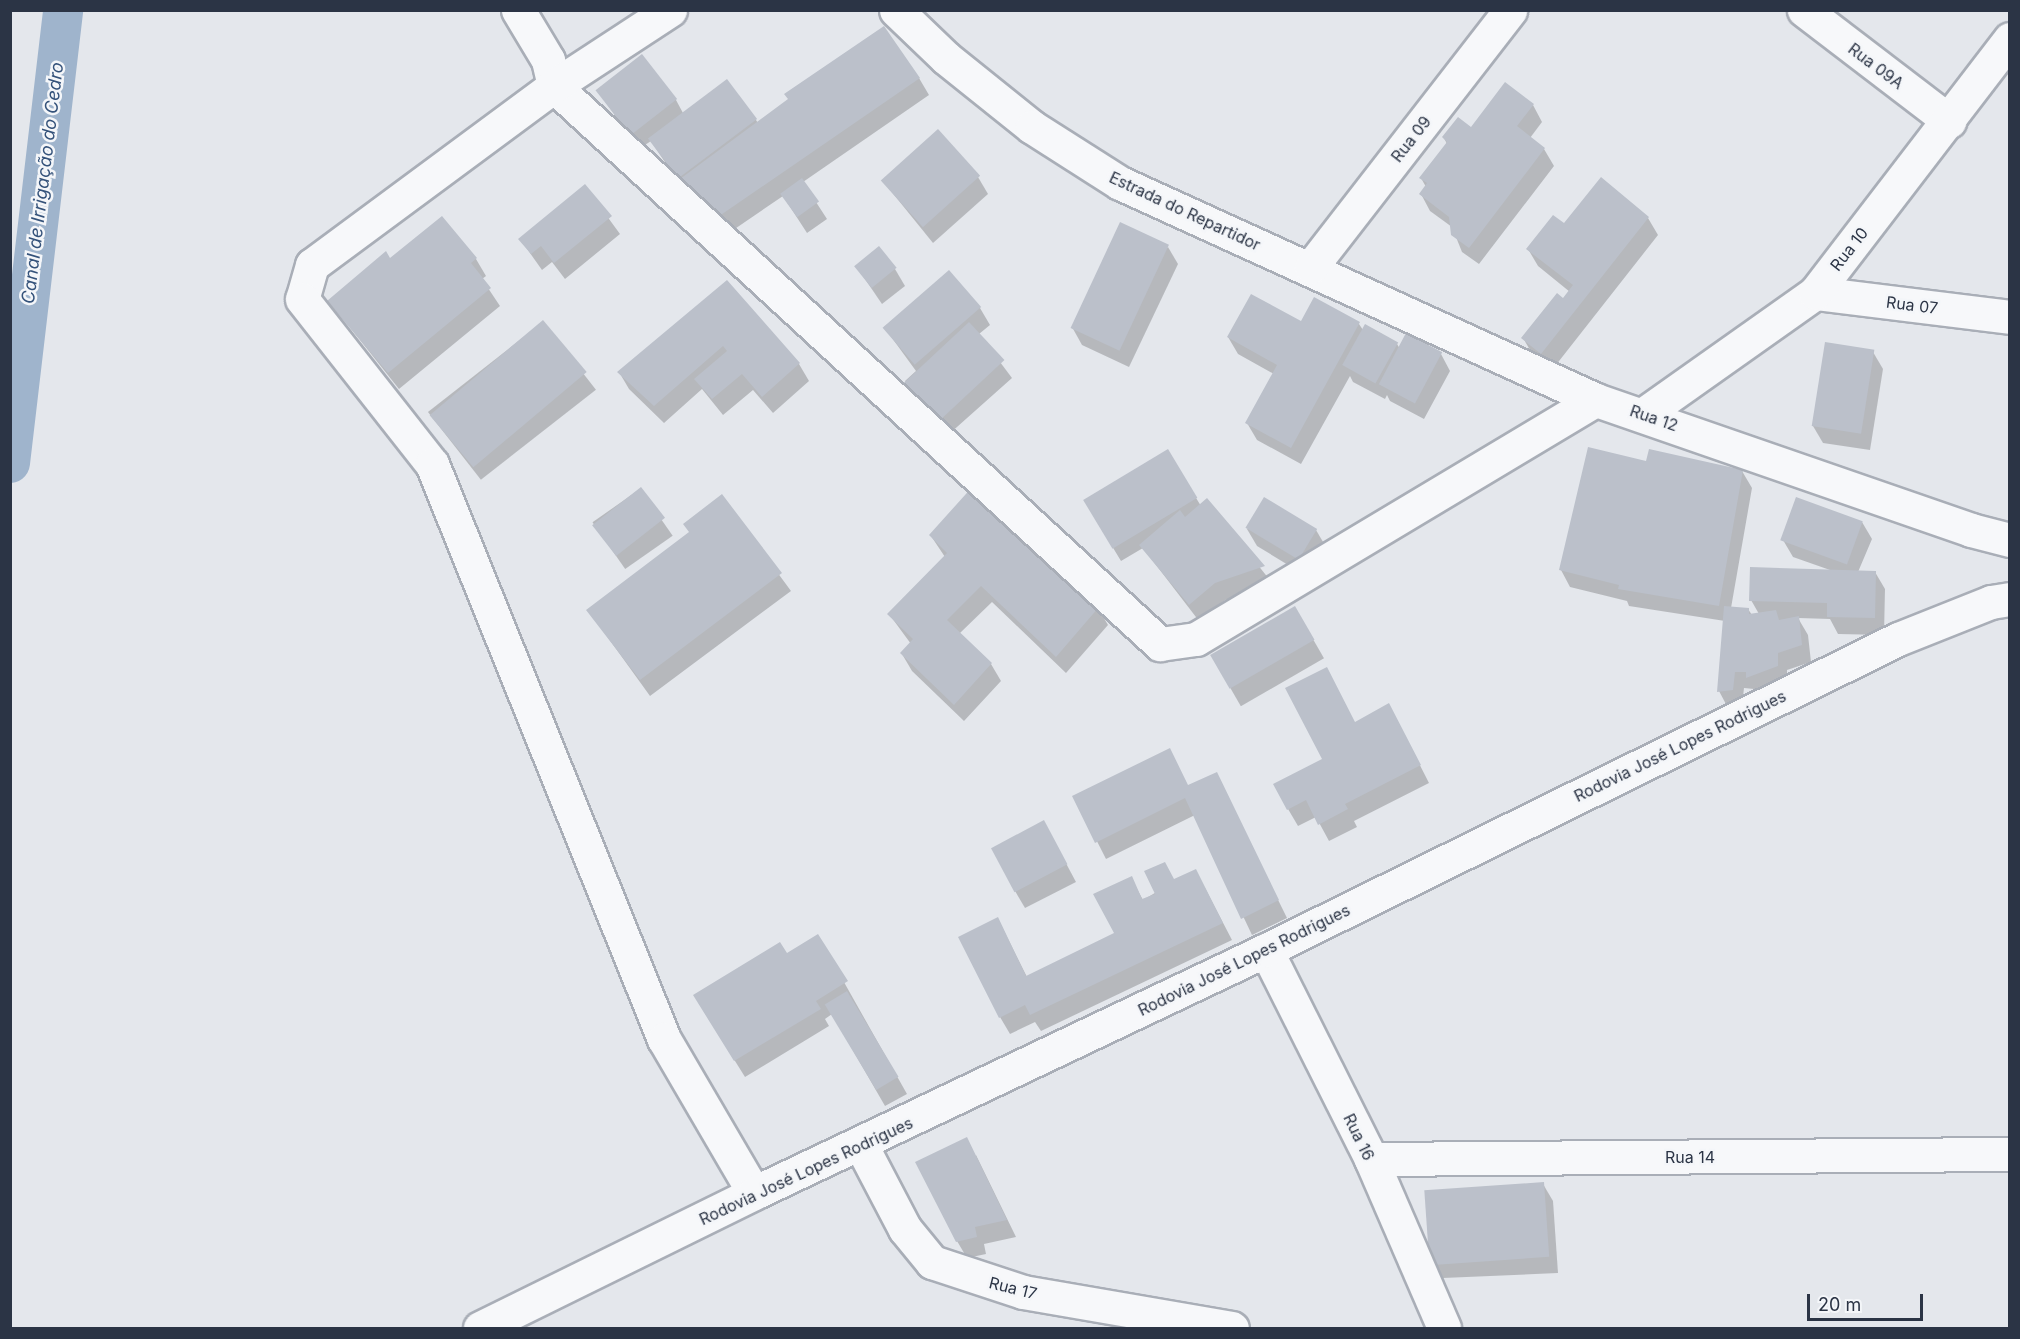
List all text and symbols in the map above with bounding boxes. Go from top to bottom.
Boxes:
street label: Rua 09A [1845,39,1907,93]
water label: Canal de Irrigação do Cedro [17,61,69,305]
street label: Rua 09 [1387,112,1435,166]
street label: Estrada do Repartidor [1106,168,1264,254]
street label: Rua 10 [1826,223,1872,275]
street label: Rua 07 [1885,292,1939,318]
street label: Rua 12 [1627,401,1681,435]
street label: Rodovia José Lopes Rodrigues [1571,686,1789,806]
street label: Rodovia José Lopes Rodrigues [1135,900,1353,1020]
street label: Rua 16 [1339,1110,1379,1164]
street label: Rodovia José Lopes Rodrigues [696,1113,916,1229]
street label: Rua 14 [1665,1147,1715,1167]
street label: Rua 17 [987,1273,1039,1303]
scale bar [1810,1282,1926,1320]
text: 20 m [1818,1294,1861,1315]

